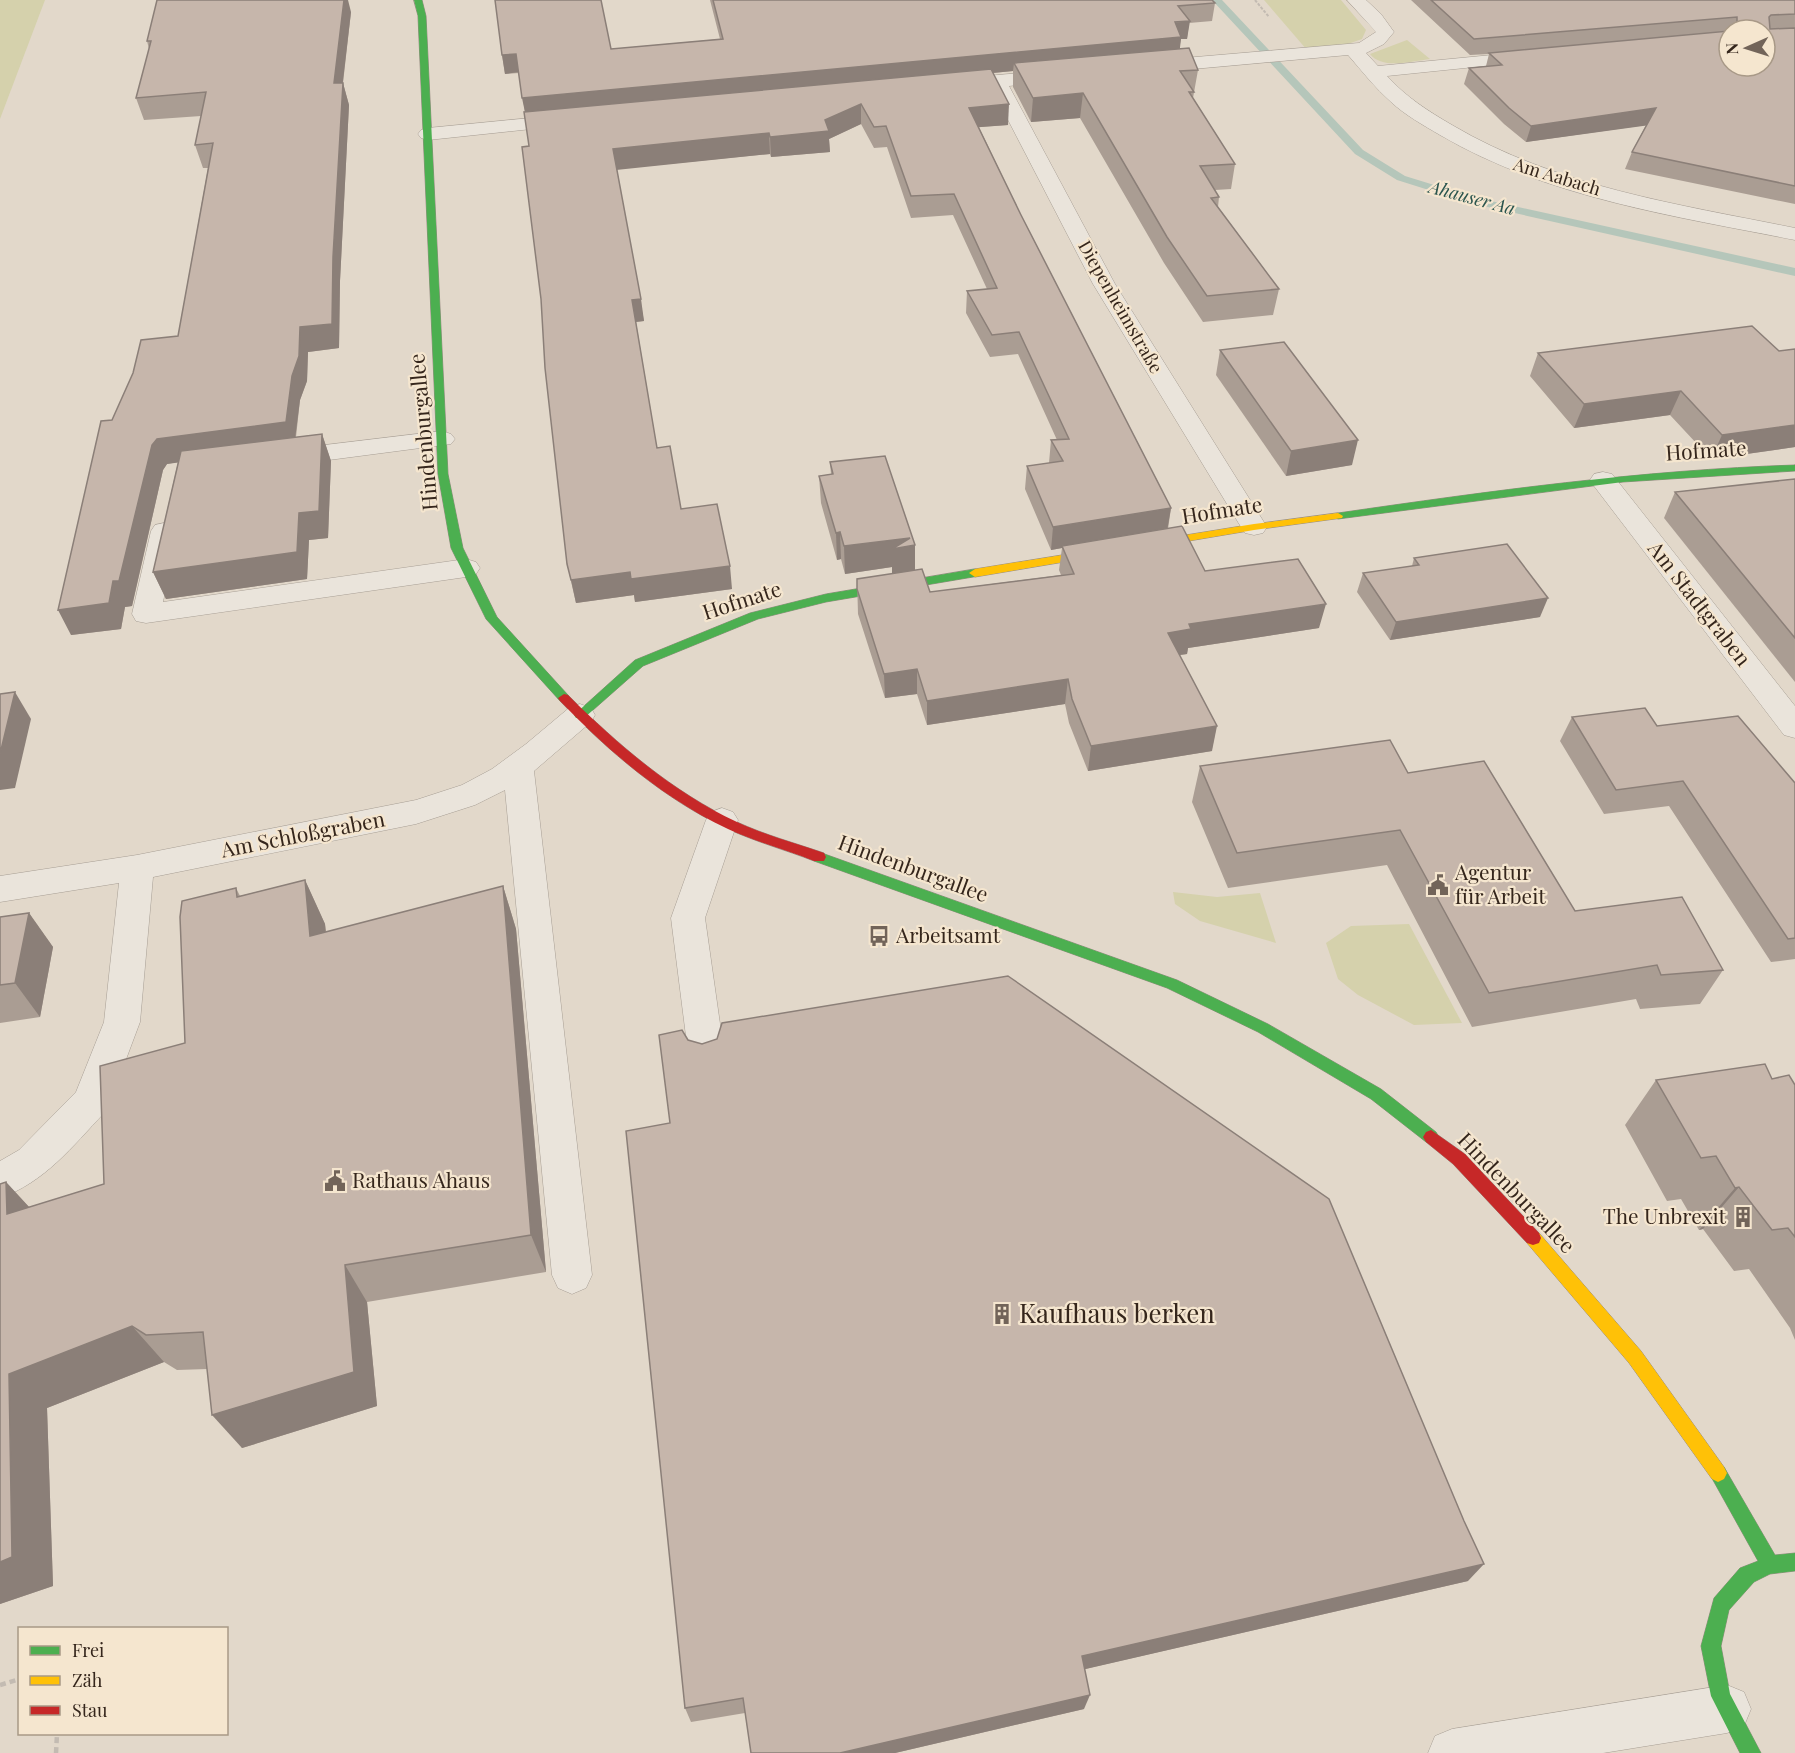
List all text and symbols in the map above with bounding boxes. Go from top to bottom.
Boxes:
north arrow [1717,18,1777,78]
text: N [1721,42,1742,55]
street label: Am Aabach [1510,151,1604,201]
water label: Ahauser Aa [1425,174,1518,220]
street label: Diepenheimstraße [1073,236,1169,377]
street label: Hindenburgallee [401,352,443,512]
street label: Hofmate [1664,432,1747,466]
street label: Hofmate [1179,489,1264,529]
street label: Am Stadtgraben [1642,534,1759,671]
street label: Hofmate [698,573,784,625]
street label: Am Schloßgraben [217,803,387,863]
street label: Hindenburgallee [835,827,993,907]
place label: Agentur für Arbeit [1454,857,1546,909]
public building icon: Agentur für Arbeit [1426,873,1450,897]
place label: Arbeitsamt [895,920,1001,948]
bus stop icon: Arbeitsamt [867,924,891,948]
street label: Hindenburgallee [1453,1125,1582,1258]
place label: Rathaus Ahaus [352,1165,490,1193]
public building icon: Rathaus Ahaus [323,1169,347,1193]
place label: The Unbrexit [1603,1201,1727,1229]
building icon: The Unbrexit [1731,1205,1755,1229]
place label: Kaufhaus berken [1019,1295,1215,1330]
building icon: Kaufhaus berken [990,1302,1014,1326]
legend [18,1627,228,1735]
text: Frei [72,1638,104,1662]
text: Zäh [72,1668,103,1692]
text: Stau [72,1698,108,1722]

